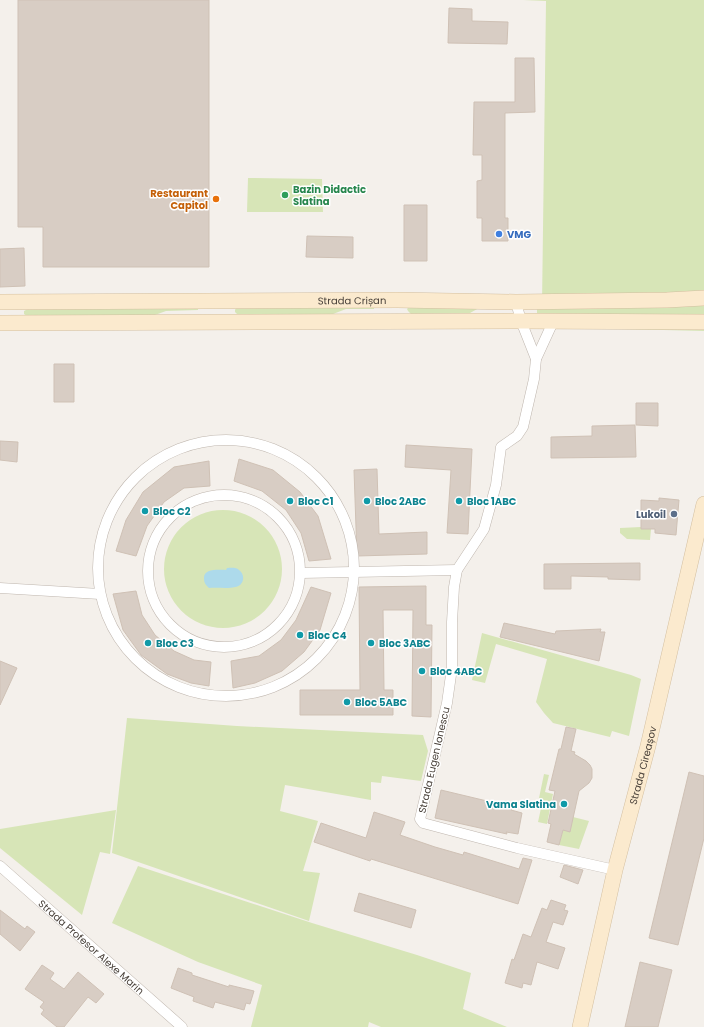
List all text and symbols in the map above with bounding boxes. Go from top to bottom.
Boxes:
place label: Bazin Didactic Slatina [293,182,366,209]
place label: Restaurant Capitol [150,186,208,213]
marker: Bazin Didactic Slatina [280,190,290,200]
marker: Restaurant Capitol [211,194,221,204]
place label: VMG [507,227,531,242]
marker: VMG [494,229,504,239]
street label: Strada Crișan [318,293,386,308]
place label: Bloc C1 [298,494,334,509]
place label: Bloc 2ABC [375,494,427,509]
place label: Bloc 1ABC [467,494,517,509]
marker: Bloc C1 [285,496,295,506]
marker: Bloc 2ABC [362,496,372,506]
marker: Bloc 1ABC [454,496,464,506]
place label: Bloc C2 [153,504,191,519]
marker: Bloc C2 [140,506,150,516]
place label: Lukoil [636,507,666,522]
marker: Lukoil [669,509,679,519]
place label: Bloc C4 [308,628,347,643]
marker: Bloc C4 [295,630,305,640]
place label: Bloc C3 [156,636,194,651]
place label: Bloc 3ABC [379,636,431,651]
marker: Bloc C3 [143,638,153,648]
marker: Bloc 3ABC [366,638,376,648]
place label: Bloc 4ABC [430,664,483,679]
marker: Bloc 4ABC [417,666,427,676]
place label: Bloc 5ABC [355,695,408,710]
marker: Bloc 5ABC [342,697,352,707]
street label: Strada Eugen Ionescu [414,705,454,815]
street label: Strada Cireașov [625,724,660,806]
place label: Vama Slatina [486,797,556,812]
marker: Vama Slatina [559,799,569,809]
street label: Strada Profesor Alexe Marin [35,896,148,998]

